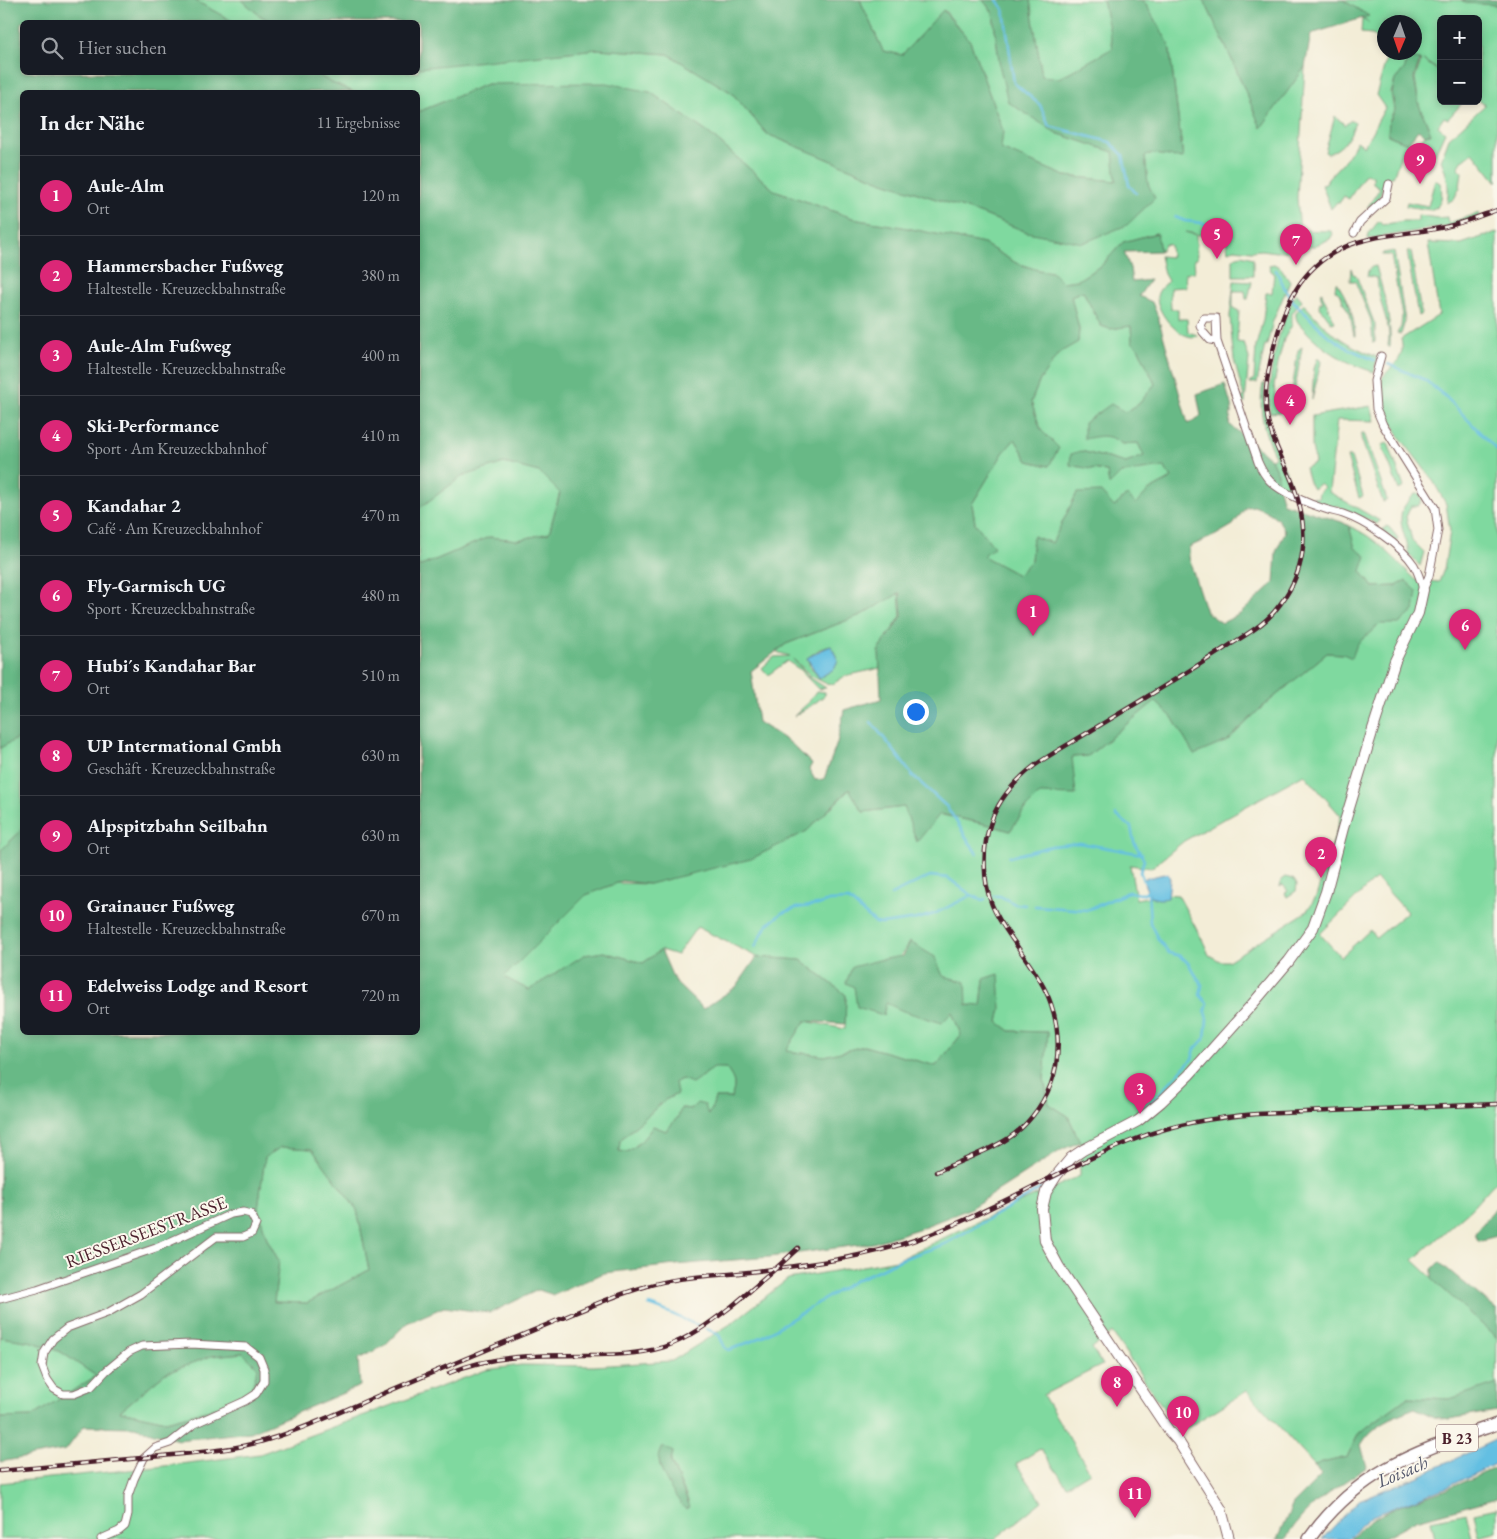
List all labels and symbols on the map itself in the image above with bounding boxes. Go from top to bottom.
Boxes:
north arrow [1377,15,1422,60]
pin: 9 [1404,143,1436,184]
pin: 5 [1201,218,1233,259]
pin: 7 [1280,224,1312,265]
pin: 4 [1274,384,1306,425]
pin: 1 [1017,595,1049,636]
pin: 6 [1449,609,1481,650]
your location [903,699,929,725]
pin: 2 [1305,837,1337,878]
pin: 3 [1124,1073,1156,1114]
street label: RIESSERSEESTRASSE [62,1190,230,1273]
pin: 8 [1101,1366,1133,1407]
pin: 10 [1167,1396,1199,1437]
road number: B 23 [1436,1425,1478,1452]
water label: Loisach [1372,1450,1432,1494]
pin: 11 [1119,1477,1151,1518]

